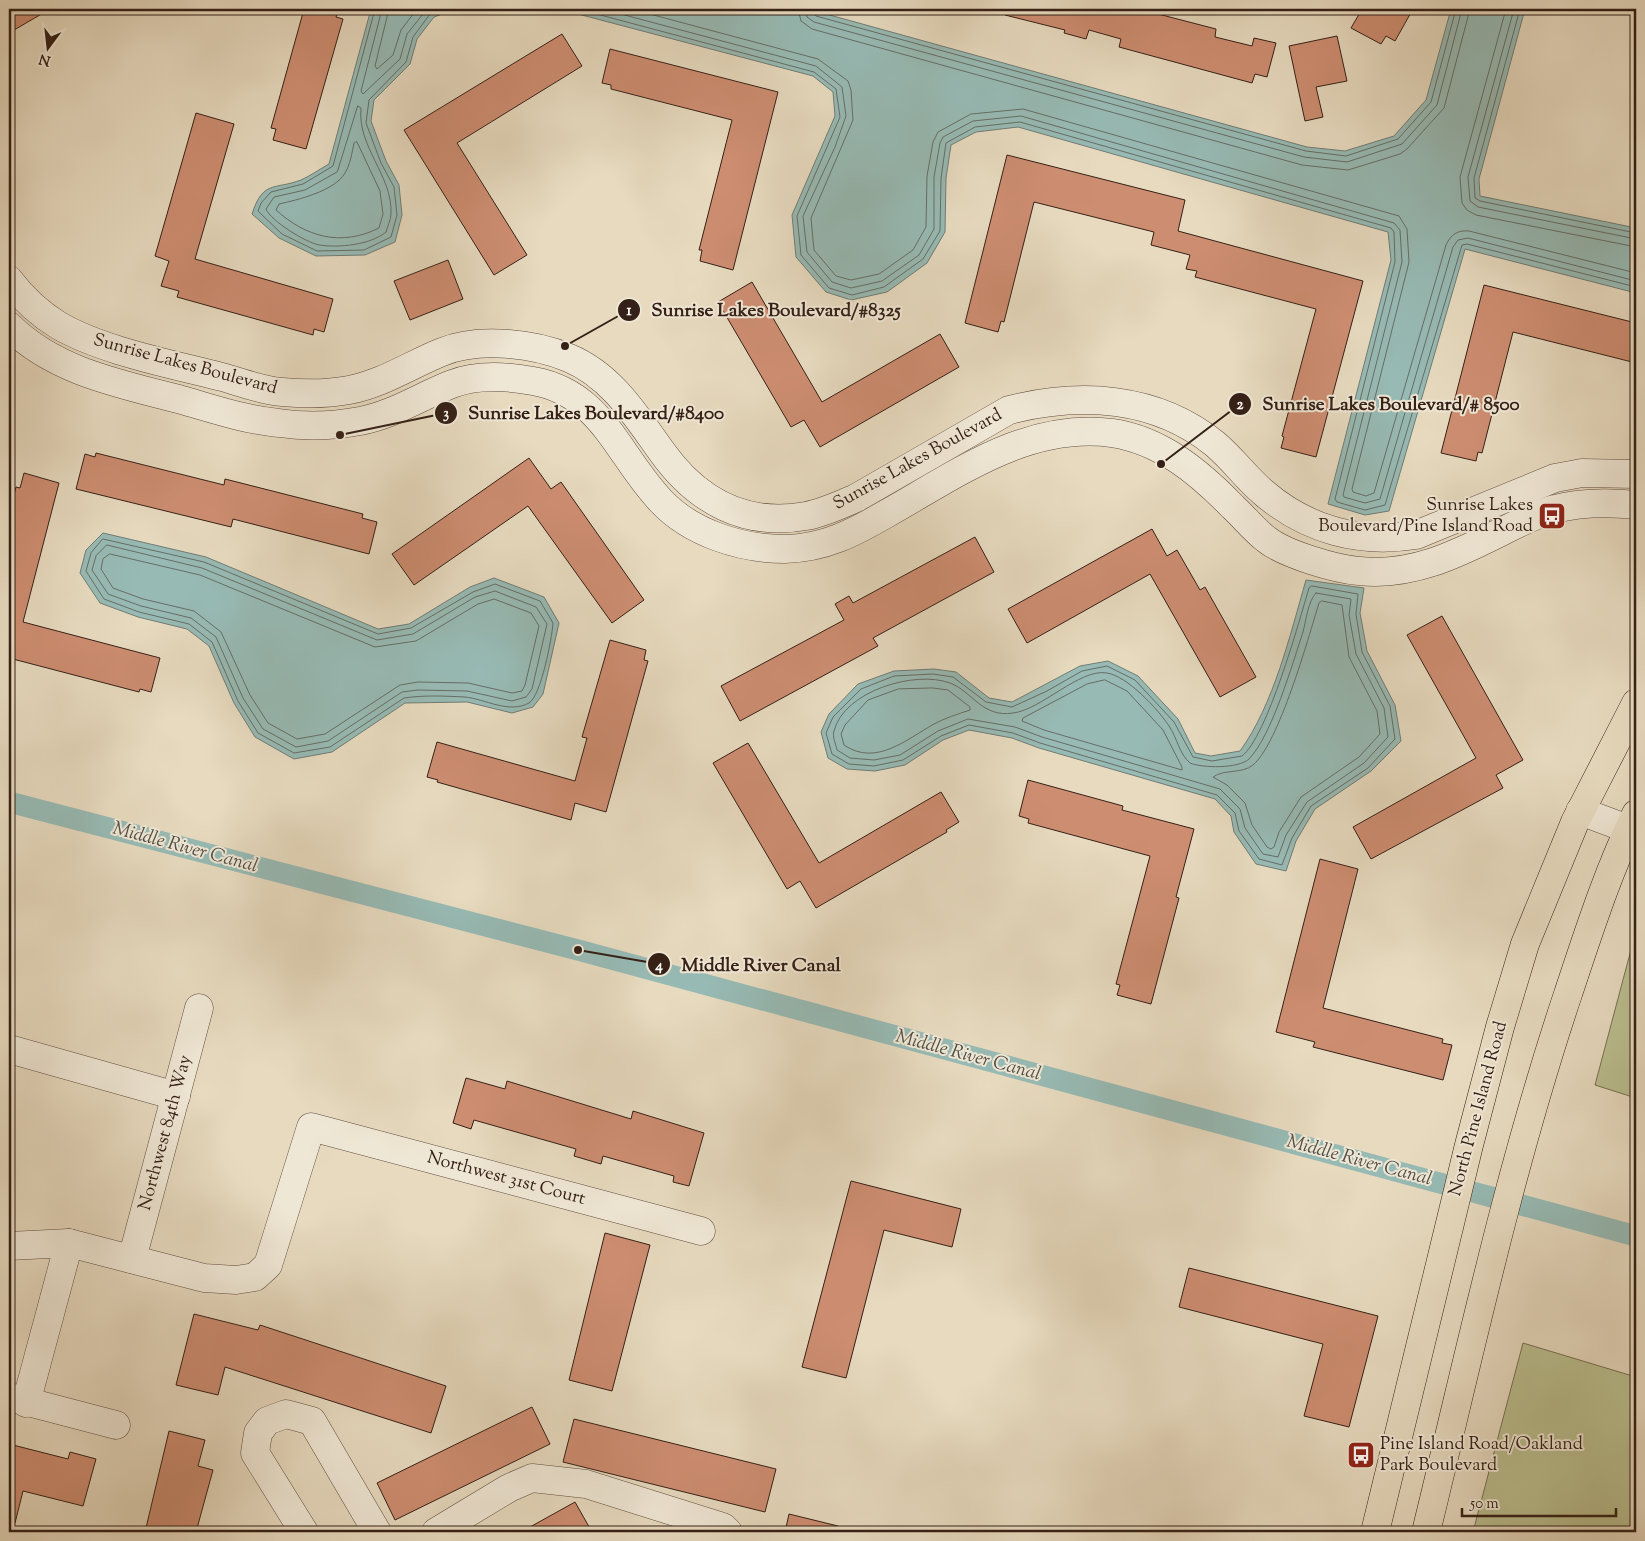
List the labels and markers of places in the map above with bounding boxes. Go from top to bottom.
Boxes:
callout: Sunrise Lakes Boulevard/#8325 [616,293,911,327]
callout: Sunrise Lakes Boulevard/# 8500 [1227,387,1530,421]
callout: Sunrise Lakes Boulevard/#8400 [433,396,734,430]
place label: Sunrise Lakes Boulevard/Pine Island Road [1318,493,1533,540]
bus stop icon: Sunrise Lakes Boulevard/Pine Island Road [1537,501,1567,531]
callout: Middle River Canal [646,947,851,981]
place label: Pine Island Road/Oakland Park Boulevard [1380,1432,1583,1479]
bus stop icon: Pine Island Road/Oakland Park Boulevard [1346,1440,1376,1470]

